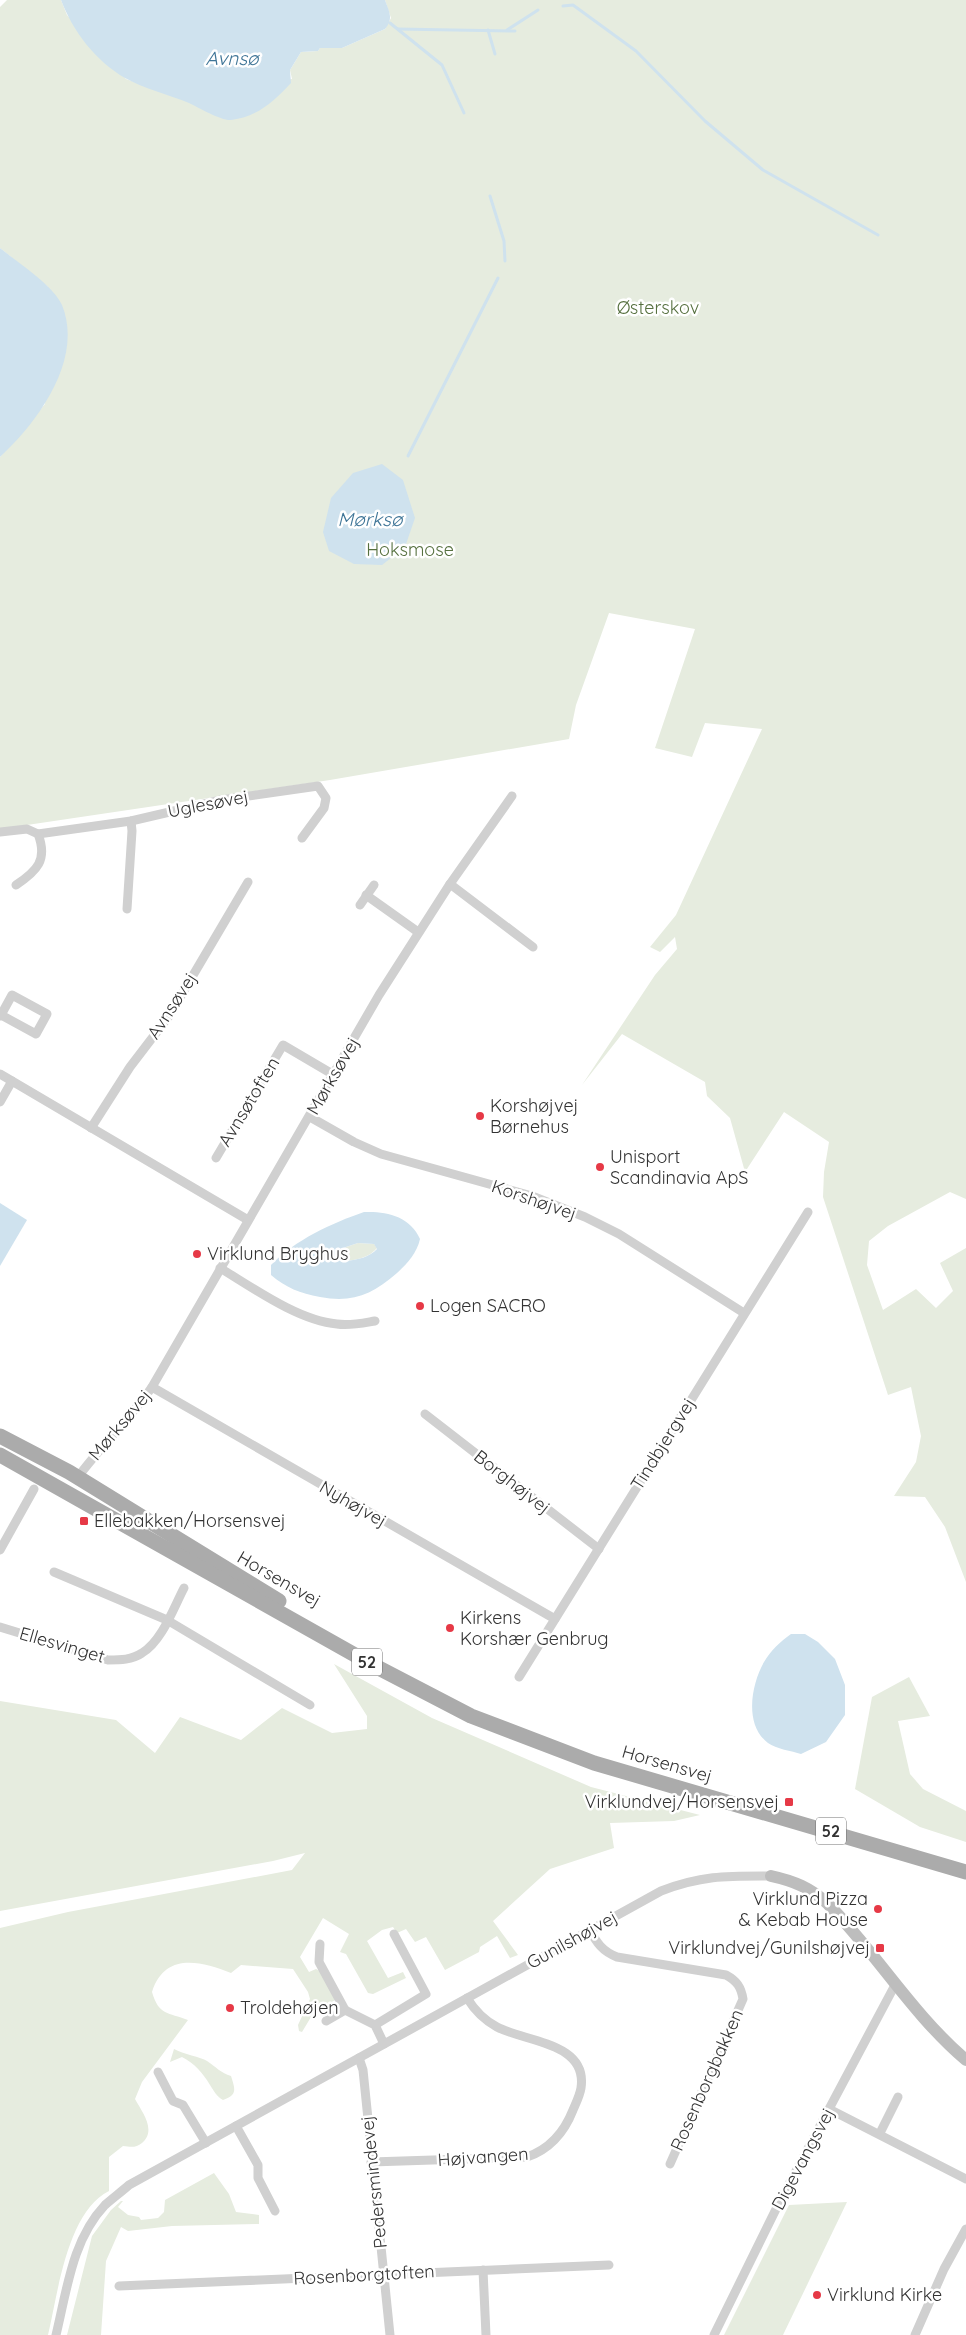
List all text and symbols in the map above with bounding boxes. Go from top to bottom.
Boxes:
water label: Avnsø [205,46,260,70]
park label: Østerskov [617,296,699,319]
water label: Mørksø [338,507,404,531]
park label: Hoksmose [366,538,454,561]
street label: Uglesøvej [166,784,250,823]
street label: Avnsøvej [142,968,202,1043]
street label: Mørksøvej [301,1033,364,1119]
street label: Avnsøtoften [213,1053,284,1151]
place label: Korshøjvej Børnehus [490,1094,578,1138]
marker: Korshøjvej Børnehus [474,1110,486,1122]
place label: Unisport Scandinavia ApS [610,1145,748,1189]
marker: Unisport Scandinavia ApS [594,1161,606,1173]
street label: Korshøjvej [489,1174,580,1225]
place label: Virklund Bryghus [207,1242,349,1265]
marker: Virklund Bryghus [191,1248,203,1260]
place label: Logen SACRO [430,1294,546,1317]
marker: Logen SACRO [414,1300,426,1312]
street label: Mørksøvej [83,1384,156,1465]
street label: Tindbjergvej [625,1393,700,1494]
street label: Borghøjvej [469,1445,555,1519]
street label: Nyhøjvej [316,1475,391,1532]
place label: Ellebakken/Horsensvej [94,1509,286,1532]
marker: Ellebakken/Horsensvej [78,1515,90,1527]
street label: Horsensvej [233,1545,325,1612]
place label: Kirkens Korshær Genbrug [460,1606,609,1650]
street label: Ellesvinget [17,1621,108,1668]
marker: Kirkens Korshær Genbrug [444,1622,456,1634]
road number: 52 [352,1648,382,1675]
street label: Horsensvej [619,1740,715,1787]
place label: Virklundvej/Horsensvej [585,1790,779,1813]
marker: Virklundvej/Horsensvej [783,1796,795,1808]
road number: 52 [816,1818,846,1844]
place label: Virklund Pizza & Kebab House [739,1887,868,1931]
marker: Virklund Pizza & Kebab House [872,1903,884,1915]
street label: Gunilshøjvej [522,1905,621,1974]
place label: Virklundvej/Gunilshøjvej [668,1936,870,1959]
marker: Virklundvej/Gunilshøjvej [874,1942,886,1954]
place label: Troldehøjen [240,1996,339,2019]
marker: Troldehøjen [224,2002,236,2014]
street label: Rosenborgbakken [665,2005,748,2154]
street label: Digevangsvej [766,2104,839,2214]
street label: Pedersmindevej [355,2115,392,2250]
street label: Højvangen [437,2142,529,2171]
street label: Rosenborgtoften [293,2259,435,2290]
place label: Virklund Kirke [827,2283,942,2306]
marker: Virklund Kirke [811,2289,823,2301]

